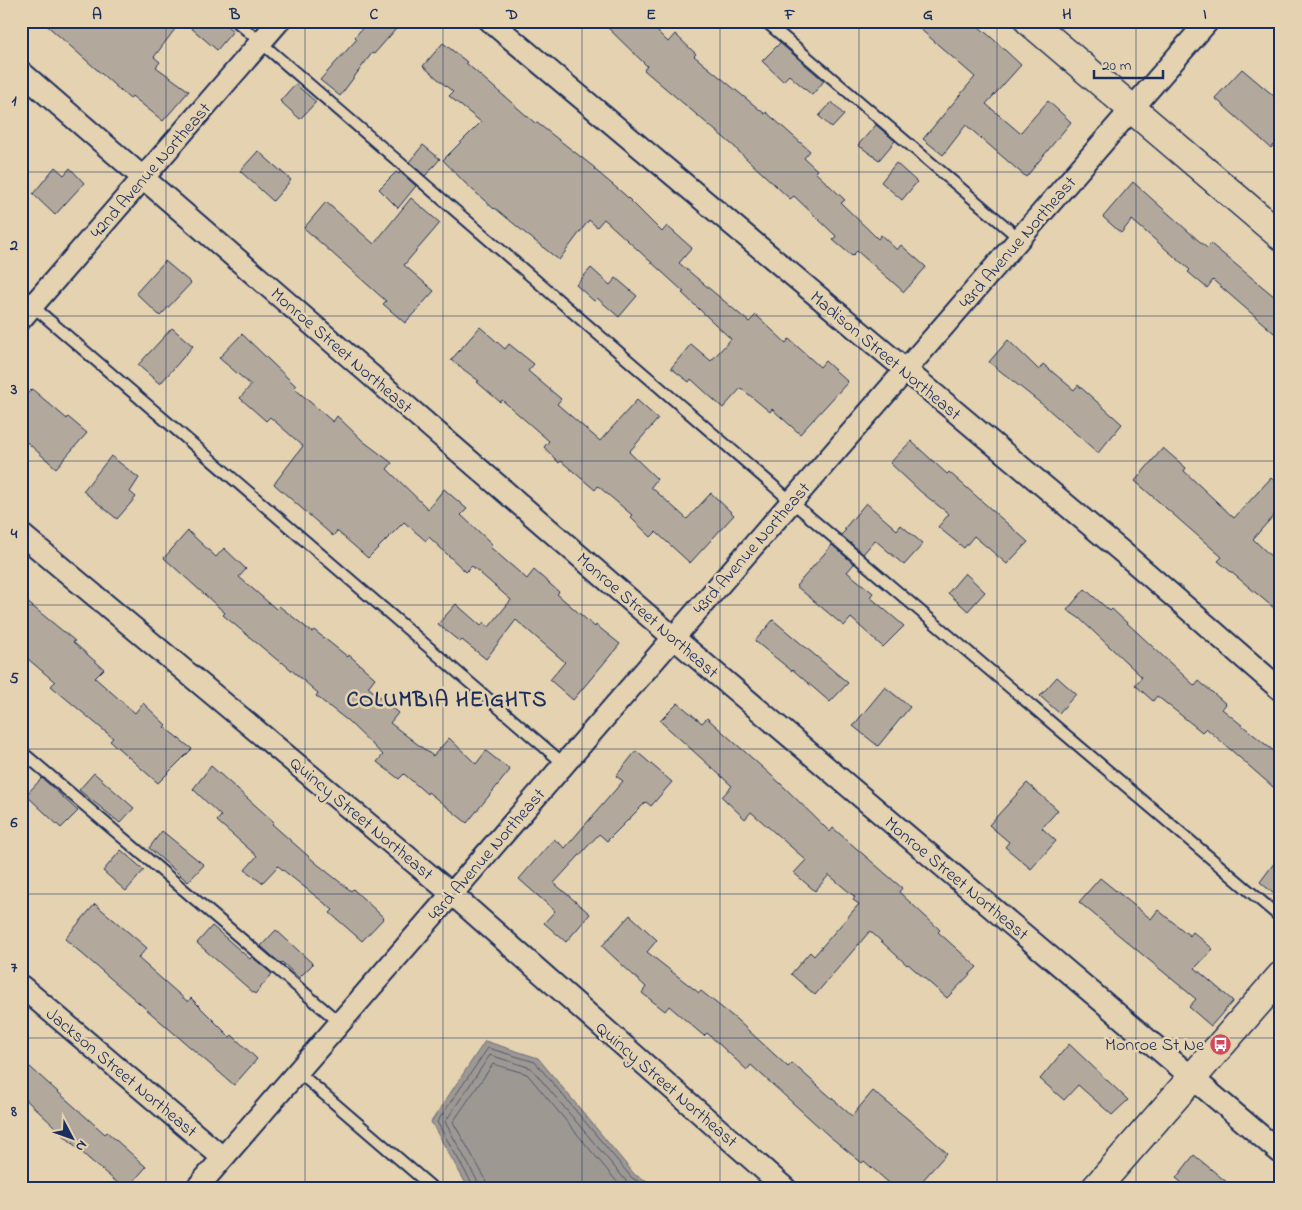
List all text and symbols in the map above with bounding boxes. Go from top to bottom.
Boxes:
text: A [92,3,102,27]
text: B [229,3,241,27]
text: C [370,3,379,27]
text: D [505,3,518,27]
text: E [646,3,656,27]
text: F [784,3,796,27]
text: G [923,3,933,27]
text: H [1062,3,1072,27]
text: I [1203,3,1207,27]
scale bar [1094,48,1163,80]
text: 20 m [1102,55,1132,77]
text: 1 [11,89,17,113]
street label: 42nd Avenue Northeast [85,98,218,245]
street label: 43rd Avenue Northeast [954,171,1083,315]
text: 2 [9,234,18,258]
street label: Monroe Street Northeast [264,282,418,421]
street label: Madison Street Northeast [803,285,966,428]
text: 3 [10,378,18,402]
street label: 43rd Avenue Northeast [688,477,817,621]
text: 4 [10,522,18,546]
street label: Monroe Street Northeast [570,547,724,686]
text: 5 [9,667,19,691]
district label: COLUMBIA HEIGHTS [347,685,547,717]
street label: Quincy Street Northeast [283,751,438,888]
street label: 43rd Avenue Northeast [423,783,552,927]
text: 6 [9,811,18,835]
street label: Monroe Street Northeast [878,811,1033,948]
text: 7 [11,956,18,980]
street label: Jackson Street Northeast [39,1002,202,1145]
street label: Quincy Street Northeast [589,1016,743,1155]
bus stop icon: Monroe St Ne [1208,1032,1232,1056]
place label: Monroe St Ne [1105,1033,1205,1059]
text: 8 [10,1100,17,1124]
north arrow [48,1112,98,1162]
text: N [70,1135,92,1156]

